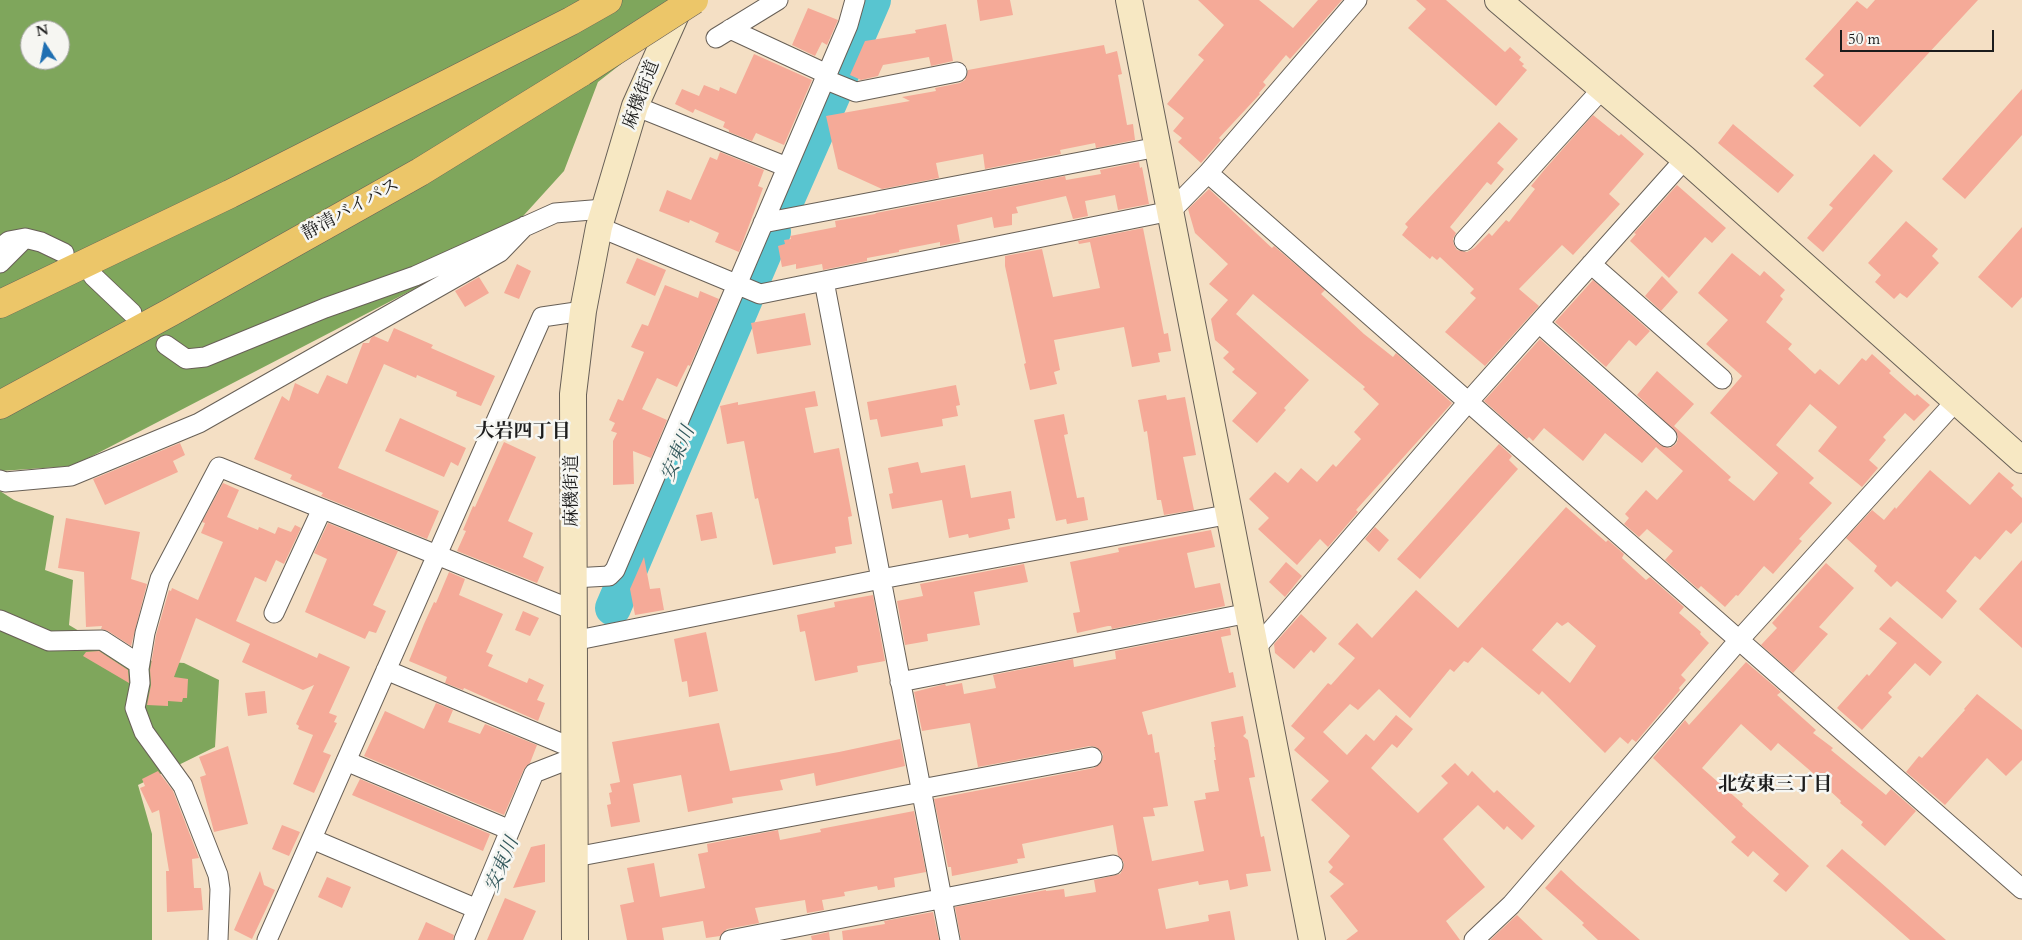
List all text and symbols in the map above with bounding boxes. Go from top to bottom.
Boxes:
north arrow [20,20,70,70]
text: N [34,20,50,41]
scale bar [1842,20,1996,52]
text: 50 m [1848,29,1880,49]
street label: 麻機街道 [619,58,665,132]
street label: 静清バイパス [299,174,403,246]
district label: 大岩四丁目 [476,422,570,444]
water label: 安東川 [657,423,701,485]
street label: 麻機街道 [562,455,584,527]
district label: 北安東三丁目 [1718,775,1832,797]
water label: 安東川 [481,834,525,896]

